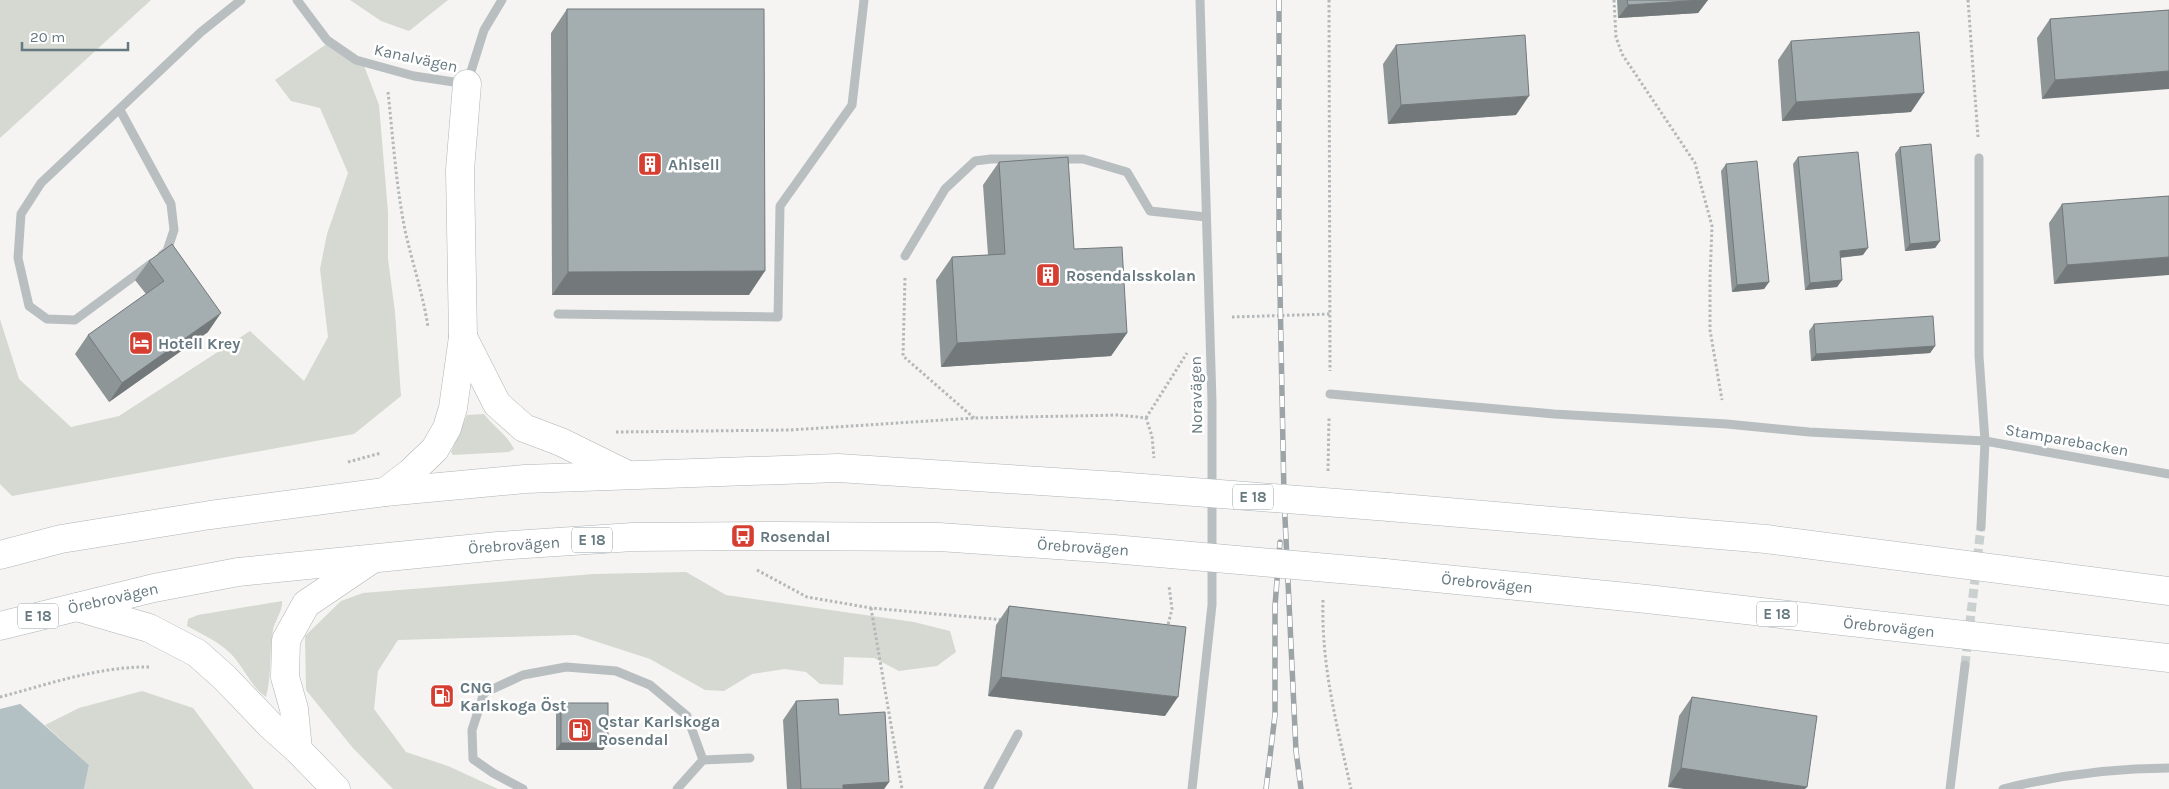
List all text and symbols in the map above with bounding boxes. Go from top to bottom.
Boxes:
scale bar [22,20,129,52]
text: 20 m [30,28,65,46]
street label: Kanalvägen [372,40,460,76]
building icon: Ahlsell [637,151,663,177]
place label: Ahlsell [668,155,720,174]
building icon: Rosendalsskolan [1035,262,1061,288]
place label: Rosendalsskolan [1066,266,1196,285]
hotel icon: Hotell Krey [128,330,154,356]
place label: Hotell Krey [158,334,240,353]
street label: Noravägen [1186,356,1206,434]
street label: Stamparebacken [2004,420,2130,460]
road number: E 18 [1233,484,1273,510]
bus stop icon: Rosendal [730,523,756,549]
place label: Rosendal [760,527,830,546]
road number: E 18 [572,528,612,552]
street label: Örebrovägen [467,532,561,558]
street label: Örebrovägen [1036,534,1130,560]
street label: Örebrovägen [1440,569,1534,597]
street label: Örebrovägen [66,578,160,618]
road number: E 18 [1757,602,1797,626]
road number: E 18 [18,604,58,628]
street label: Örebrovägen [1842,613,1936,641]
place label: CNG Karlskoga Öst [460,678,566,715]
fuel station icon: CNG Karlskoga Öst [429,683,455,709]
place label: Qstar Karlskoga Rosendal [598,712,720,749]
fuel station icon: Qstar Karlskoga Rosendal [567,717,593,743]

